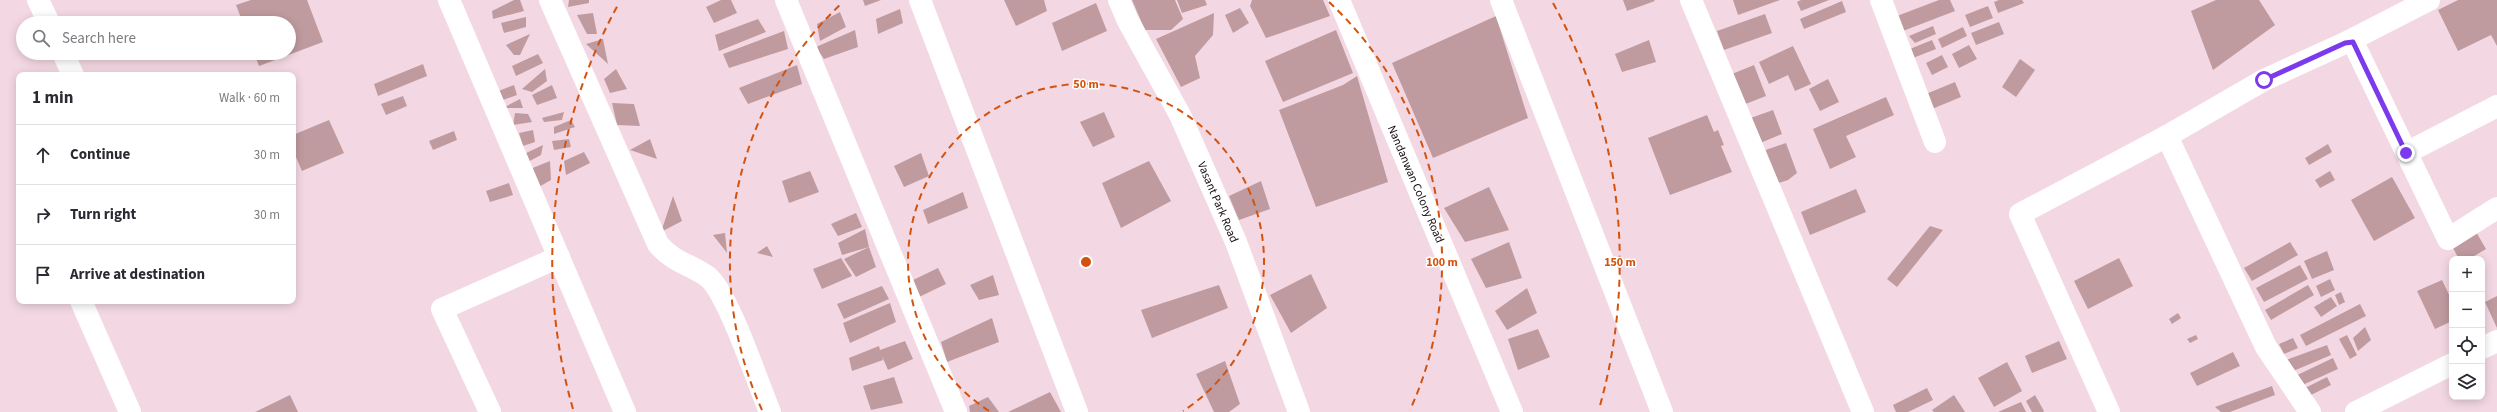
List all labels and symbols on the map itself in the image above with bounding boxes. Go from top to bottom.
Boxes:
route start [2255,71,2273,89]
text: 50 m [1073,76,1099,93]
street label: Nandanwan Colony Road [1383,123,1448,246]
route end [2397,144,2415,162]
street label: Vasant Park Road [1193,159,1242,245]
text: 100 m [1426,254,1458,271]
text: 150 m [1604,254,1636,271]
centre of rings [1079,255,1093,269]

